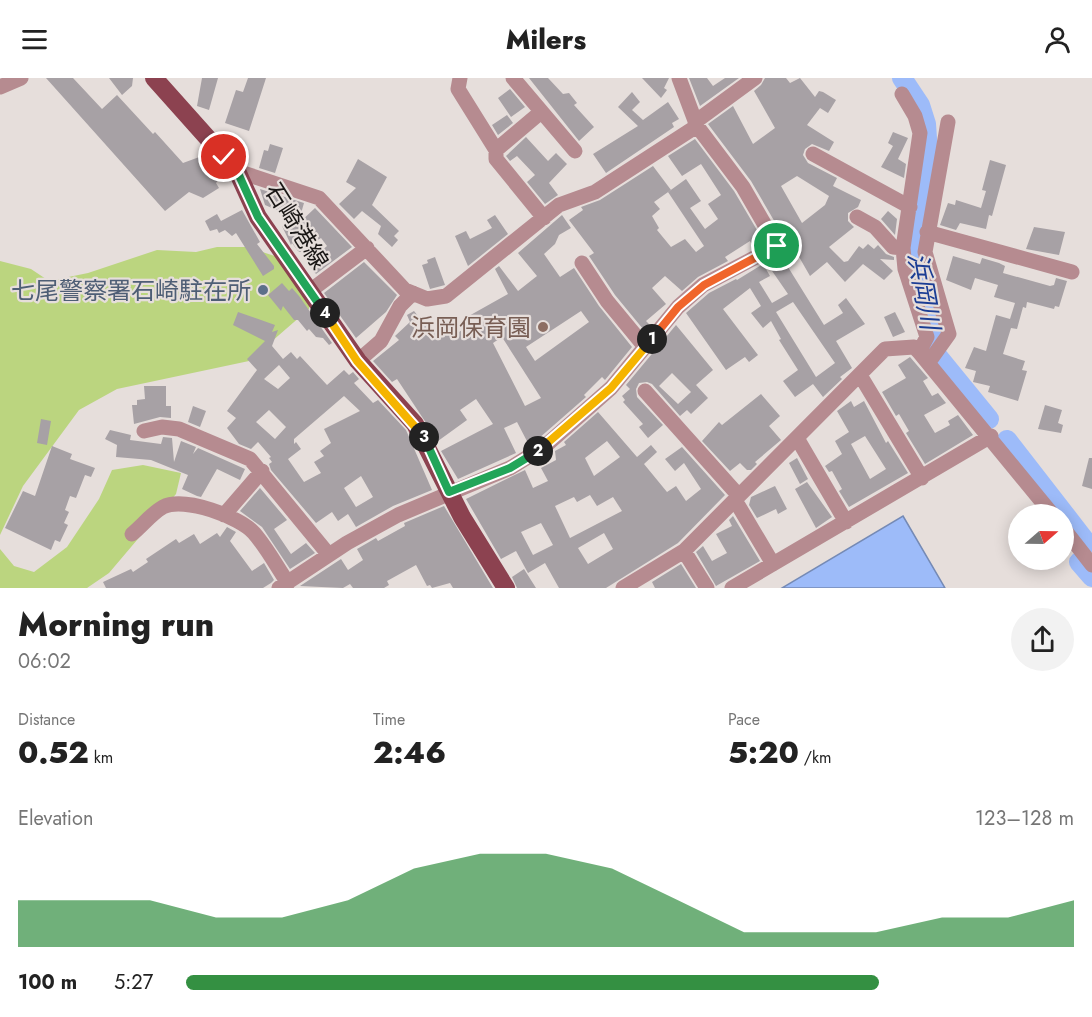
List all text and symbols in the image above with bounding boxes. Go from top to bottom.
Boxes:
text: Milers [506,20,586,59]
icon: menu [18,23,51,56]
icon: person [1041,23,1074,56]
pin [198,131,249,182]
icon: check [207,140,240,173]
street label: 石崎港線 [257,176,337,276]
pin [751,220,802,271]
icon: arrive [760,229,793,262]
water label: 浜岡川 [899,249,950,336]
place label: 七尾警察署石崎駐在所 [11,273,251,308]
marker: 七尾警察署石崎駐在所 [256,283,270,297]
pin: 4 [310,298,340,328]
text: 4 [319,301,331,324]
place label: 浜岡保育園 [411,310,531,345]
marker: 浜岡保育園 [536,320,550,334]
pin: 1 [637,324,667,354]
text: 1 [648,327,656,350]
pin: 3 [409,422,439,452]
text: 3 [419,425,429,448]
pin: 2 [523,436,553,466]
text: 2 [533,439,543,462]
north arrow [1008,504,1074,570]
map controls [1008,504,1074,570]
text: Morning run [18,601,214,648]
button: share [1011,608,1074,671]
text: 06:02 [18,647,71,676]
text: Distance [18,708,75,731]
text: Time [373,708,405,731]
text: Pace [728,708,760,731]
text: 0.52 [18,731,89,774]
text: 2:46 [373,731,446,774]
text: 5:20 [728,731,799,774]
text: km [89,746,113,769]
text: /km [799,746,831,769]
text: Elevation [18,804,93,833]
text: 123–128 m [975,804,1074,833]
text: 100 m [18,968,77,997]
text: 5:27 [114,968,153,997]

